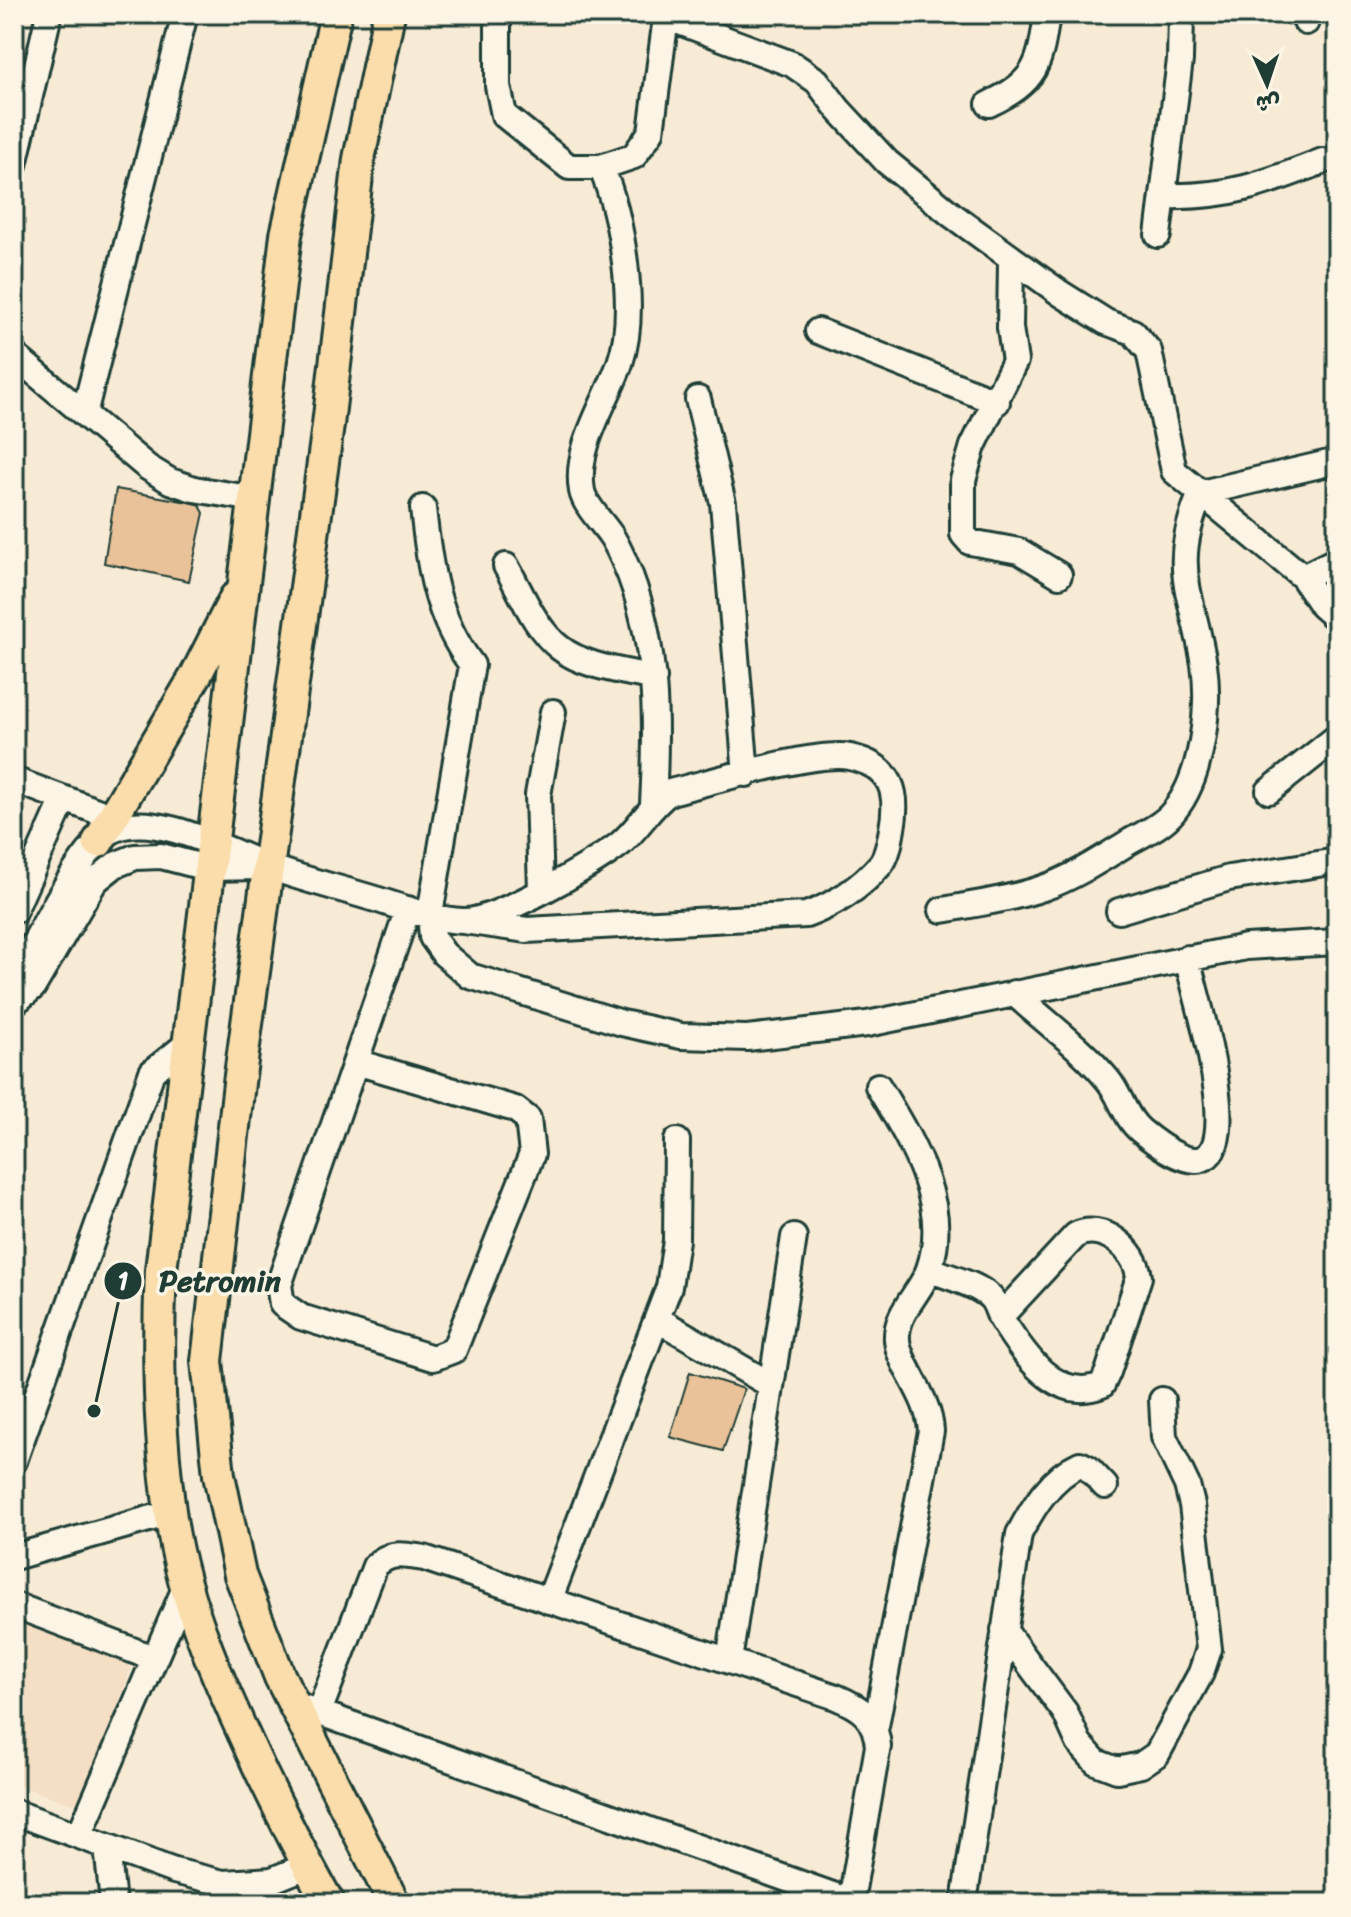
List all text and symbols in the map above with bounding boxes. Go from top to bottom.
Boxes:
north arrow [1227,44,1307,124]
text: ش [1255,83,1281,124]
callout: Petromin [103,1254,297,1308]
text: Petromin [159,1254,282,1308]
text: 1 [118,1260,128,1302]

